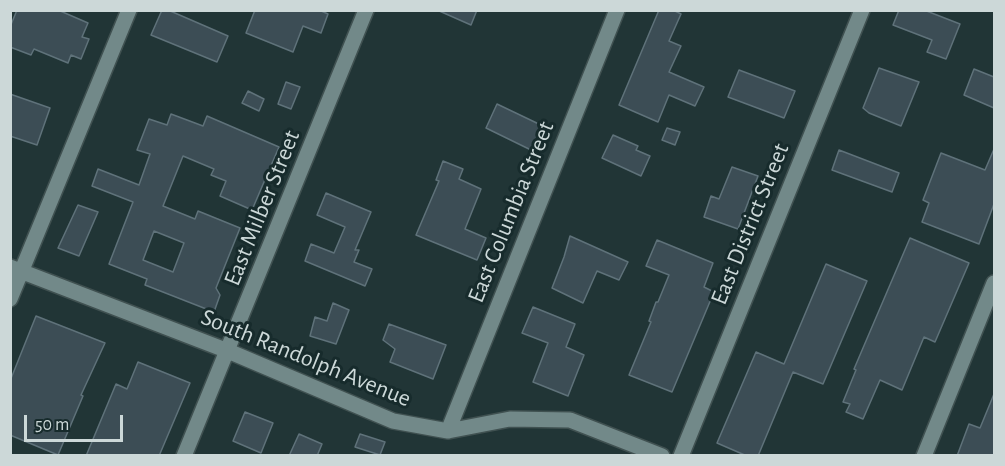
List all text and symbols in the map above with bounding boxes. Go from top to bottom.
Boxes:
street label: East Columbia Street [461,117,561,307]
street label: East Milber Street [218,126,306,290]
street label: East District Street [705,139,795,309]
street label: South Randolph Avenue [197,303,415,413]
scale bar [27,403,126,441]
text: 50 m [35,416,69,434]

